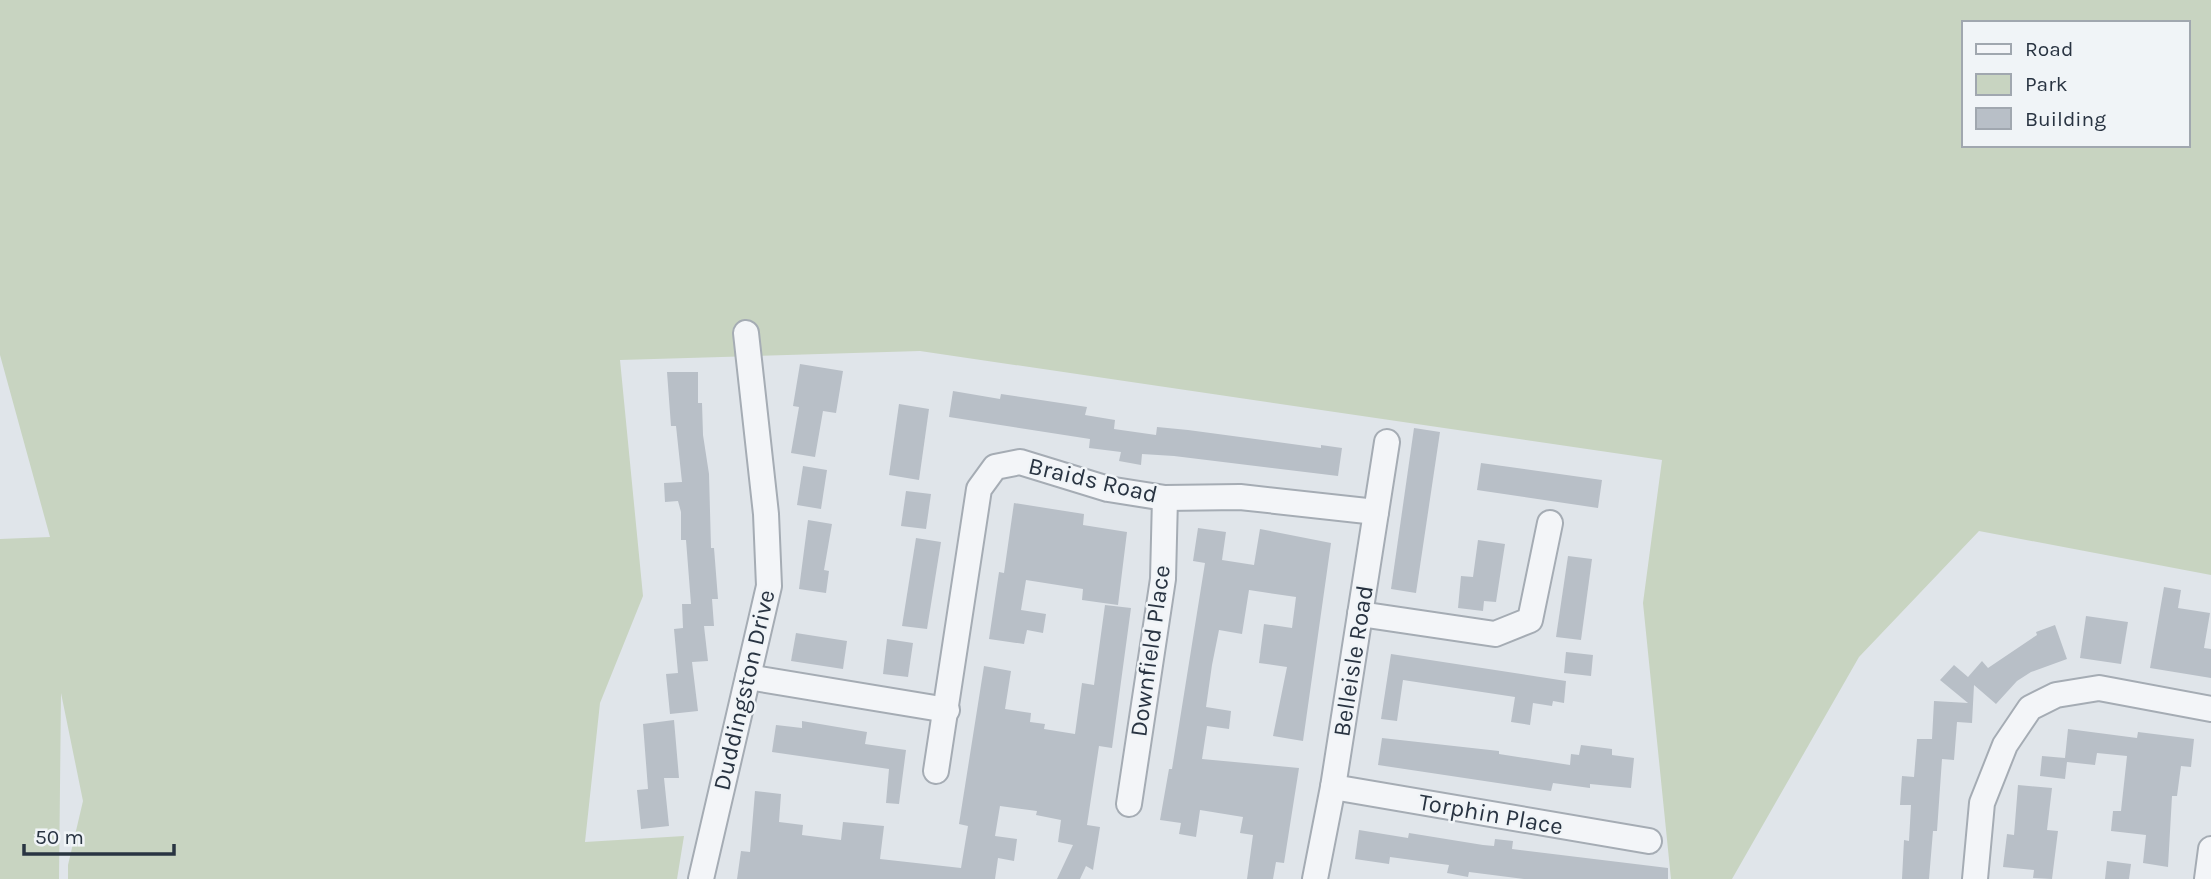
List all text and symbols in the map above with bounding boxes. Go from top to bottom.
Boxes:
legend [1962,21,2190,147]
text: Road [2025,37,2073,61]
text: Park [2025,72,2068,96]
text: Building [2025,107,2106,131]
street label: Braids Road [1026,452,1160,508]
street label: Downfield Place [1124,563,1176,739]
street label: Belleisle Road [1327,583,1379,739]
street label: Duddingston Drive [707,587,781,793]
street label: Torphin Place [1417,788,1565,840]
scale bar [24,812,175,856]
text: 50 m [35,825,84,849]

